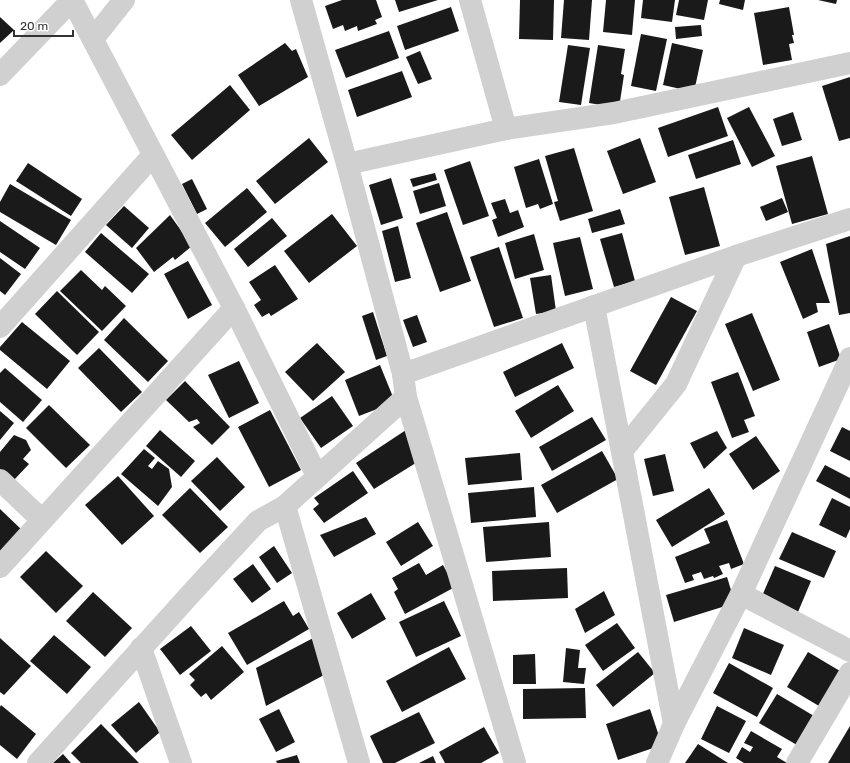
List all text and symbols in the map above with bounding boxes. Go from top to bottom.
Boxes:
scale bar [14,12,73,38]
text: 20 m [20,19,48,33]

